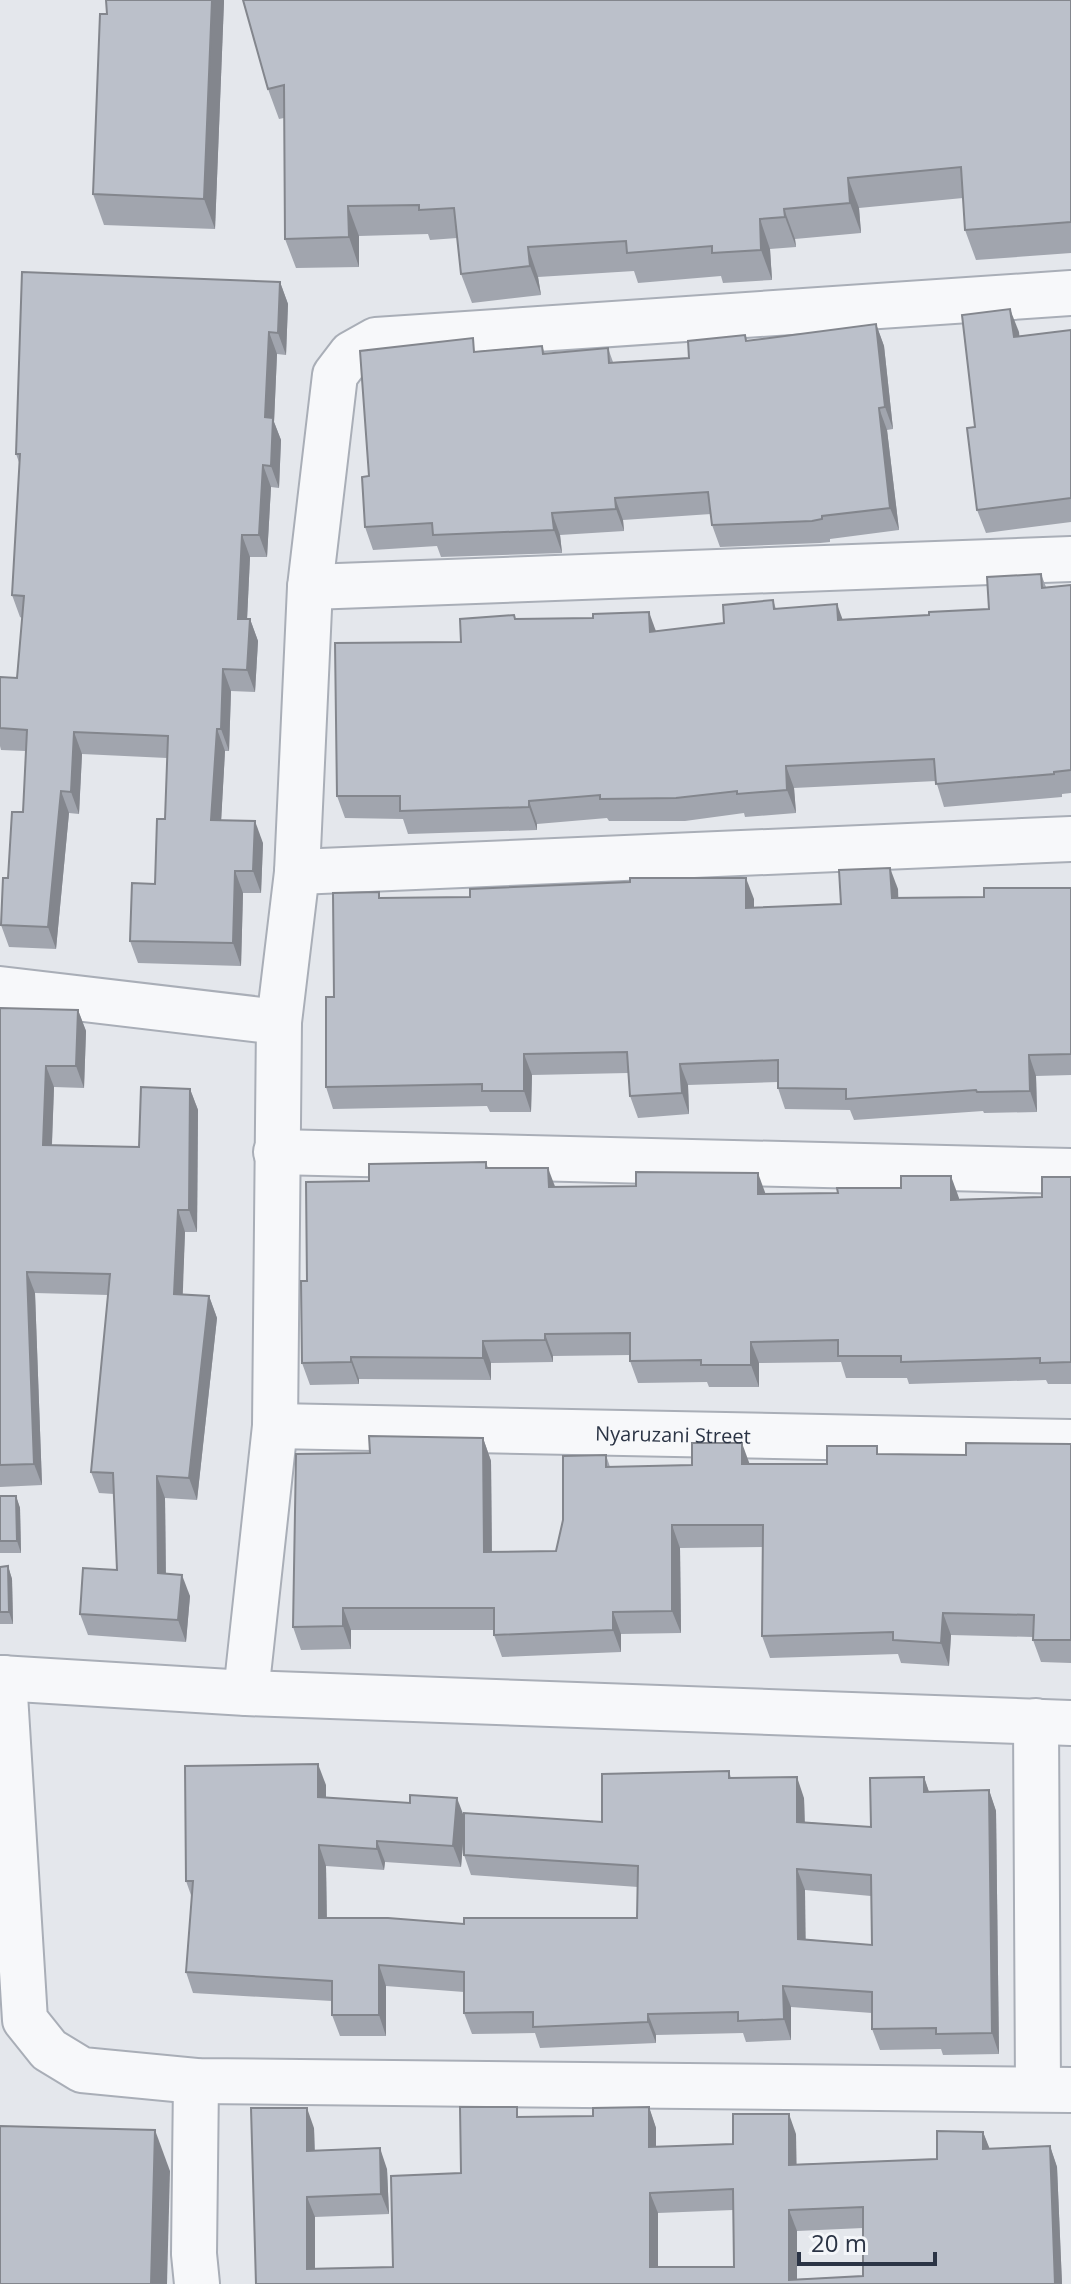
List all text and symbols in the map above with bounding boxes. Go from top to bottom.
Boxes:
street label: Nyaruzani Street [595,1419,751,1449]
scale bar [799,2216,935,2266]
text: 20 m [811,2226,867,2259]

